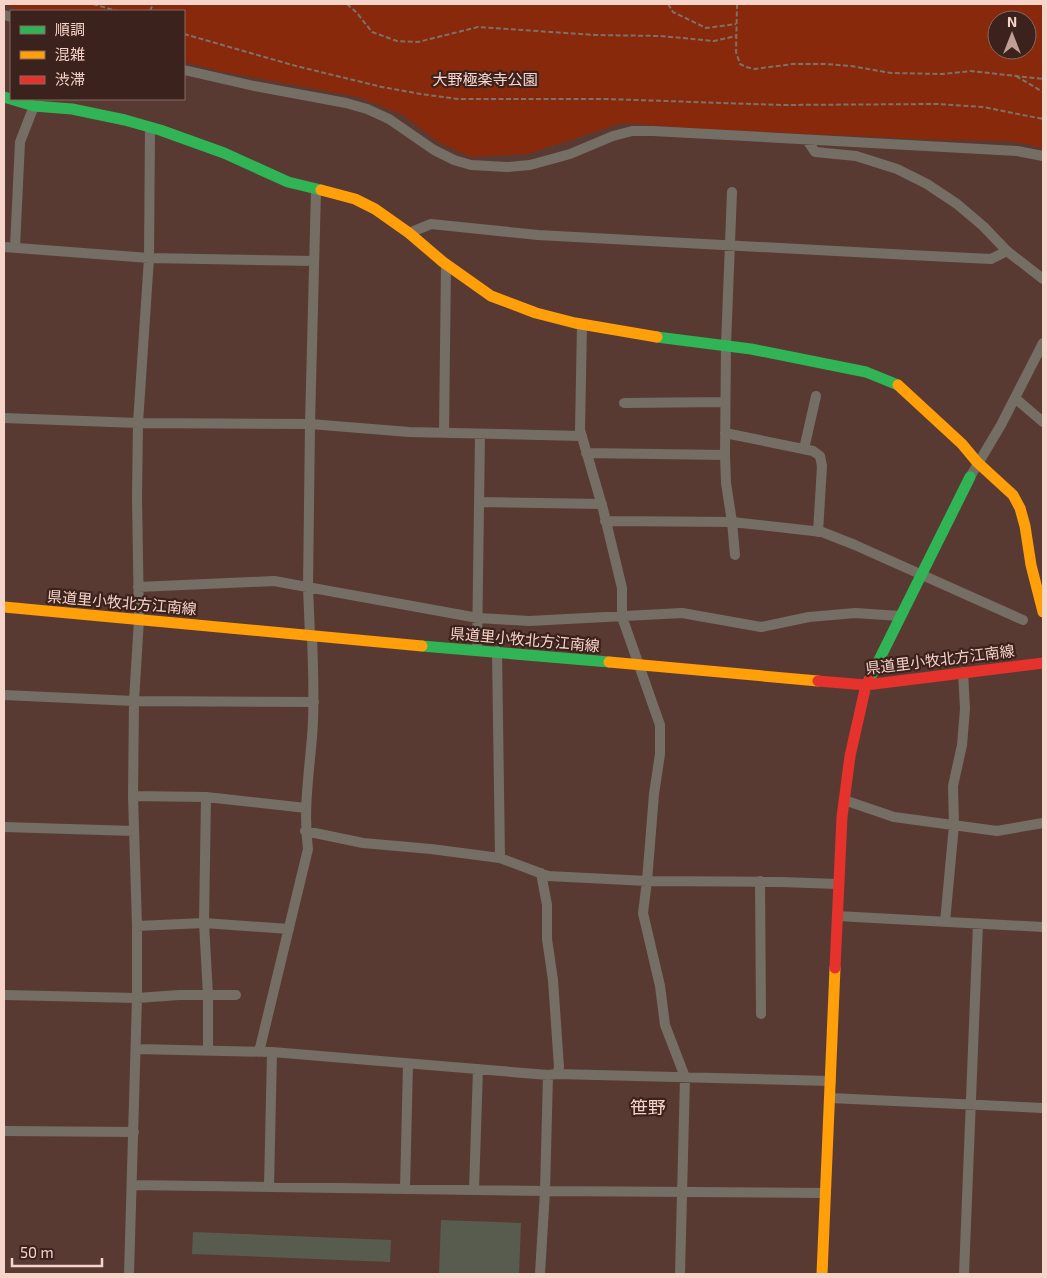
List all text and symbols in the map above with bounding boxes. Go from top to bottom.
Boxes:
legend [10,10,185,100]
north arrow [987,10,1037,60]
text: N [1007,13,1017,30]
text: 順調 [55,20,85,38]
text: 混雑 [55,45,85,63]
text: 渋滞 [55,70,85,88]
park label: 大野極楽寺公園 [432,70,538,88]
street label: 県道里小牧北方江南線 [47,587,198,618]
street label: 県道里小牧北方江南線 [450,624,601,655]
street label: 県道里小牧北方江南線 [864,641,1015,677]
district label: 笹野 [630,1096,666,1118]
scale bar [12,1236,102,1268]
text: 50 m [20,1243,54,1261]

